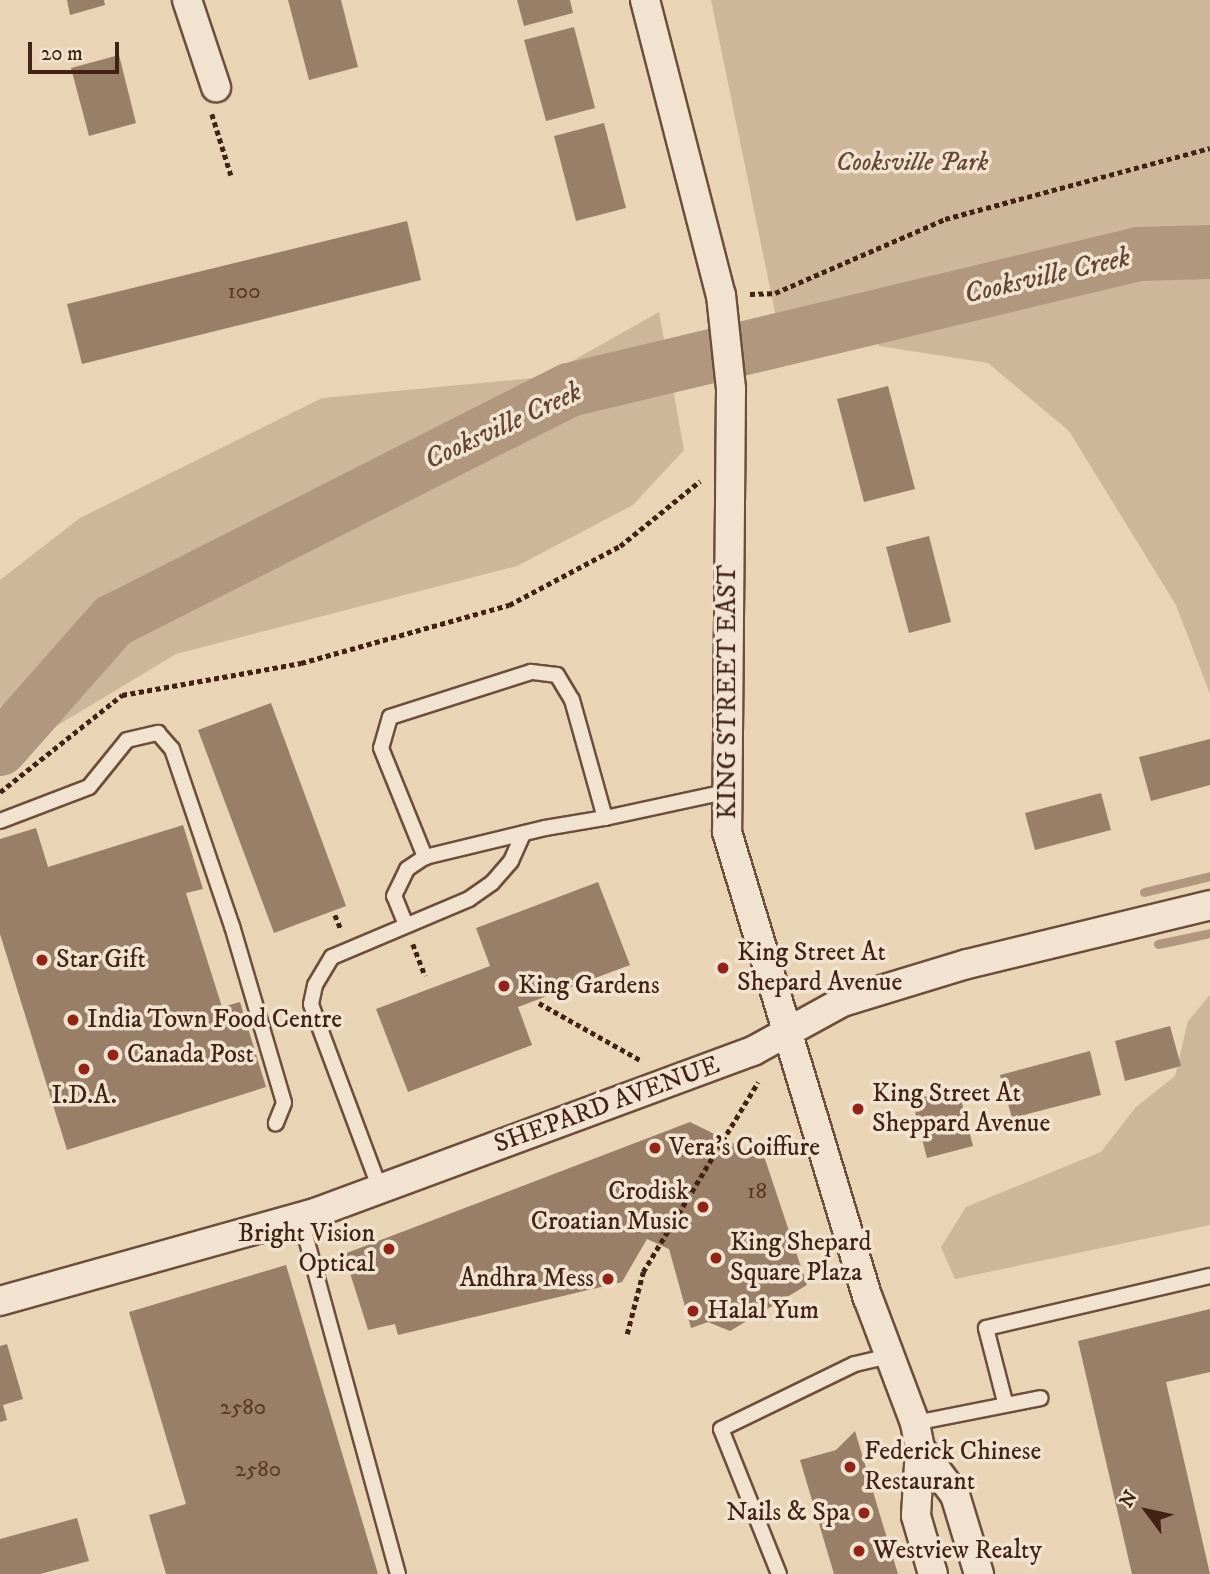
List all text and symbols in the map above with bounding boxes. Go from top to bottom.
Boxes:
scale bar [32,28,122,72]
text: 20 m [41,41,83,67]
park label: Cooksville Park [836,147,988,179]
water label: Cooksville Creek [961,241,1133,311]
house number: 100 [227,278,261,306]
water label: Cooksville Creek [419,375,587,477]
street label: KING STREET EAST [712,565,744,819]
place label: King Street At Shepard Avenue [737,937,902,998]
place label: Star Gift [56,944,146,976]
marker: Star Gift [34,952,50,968]
marker: King Street At Shepard Avenue [715,960,731,976]
place label: King Gardens [518,970,660,1002]
marker: King Gardens [496,978,512,994]
place label: India Town Food Centre [87,1004,342,1036]
marker: India Town Food Centre [65,1012,81,1028]
place label: Canada Post [127,1039,254,1071]
marker: Canada Post [105,1047,121,1063]
street label: SHEPARD AVENUE [490,1050,724,1160]
marker: I.D.A. [76,1061,92,1077]
place label: King Street At Sheppard Avenue [872,1078,1050,1140]
place label: I.D.A. [51,1080,117,1112]
marker: King Street At Sheppard Avenue [850,1101,866,1117]
place label: Vera's Coiffure [669,1132,820,1164]
marker: Vera's Coiffure [647,1140,663,1156]
place label: Crodisk Croatian Music [531,1176,689,1238]
house number: 18 [747,1178,767,1206]
marker: Crodisk Croatian Music [695,1199,711,1215]
place label: Bright Vision Optical [238,1218,375,1280]
place label: King Shepard Square Plaza [730,1227,871,1288]
marker: Bright Vision Optical [381,1241,397,1257]
marker: King Shepard Square Plaza [708,1250,724,1266]
place label: Andhra Mess [460,1263,594,1295]
marker: Andhra Mess [600,1271,616,1287]
place label: Halal Yum [707,1295,819,1327]
marker: Halal Yum [685,1303,701,1319]
house number: 2580 [220,1394,266,1422]
place label: Federick Chinese Restaurant [864,1436,1041,1498]
house number: 2580 [235,1456,281,1484]
marker: Federick Chinese Restaurant [842,1459,858,1475]
north arrow [1112,1476,1182,1546]
text: N [1115,1486,1143,1512]
place label: Nails & Spa [726,1497,850,1529]
marker: Nails & Spa [856,1505,872,1521]
place label: Westview Realty [873,1535,1042,1567]
marker: Westview Realty [851,1543,867,1559]

